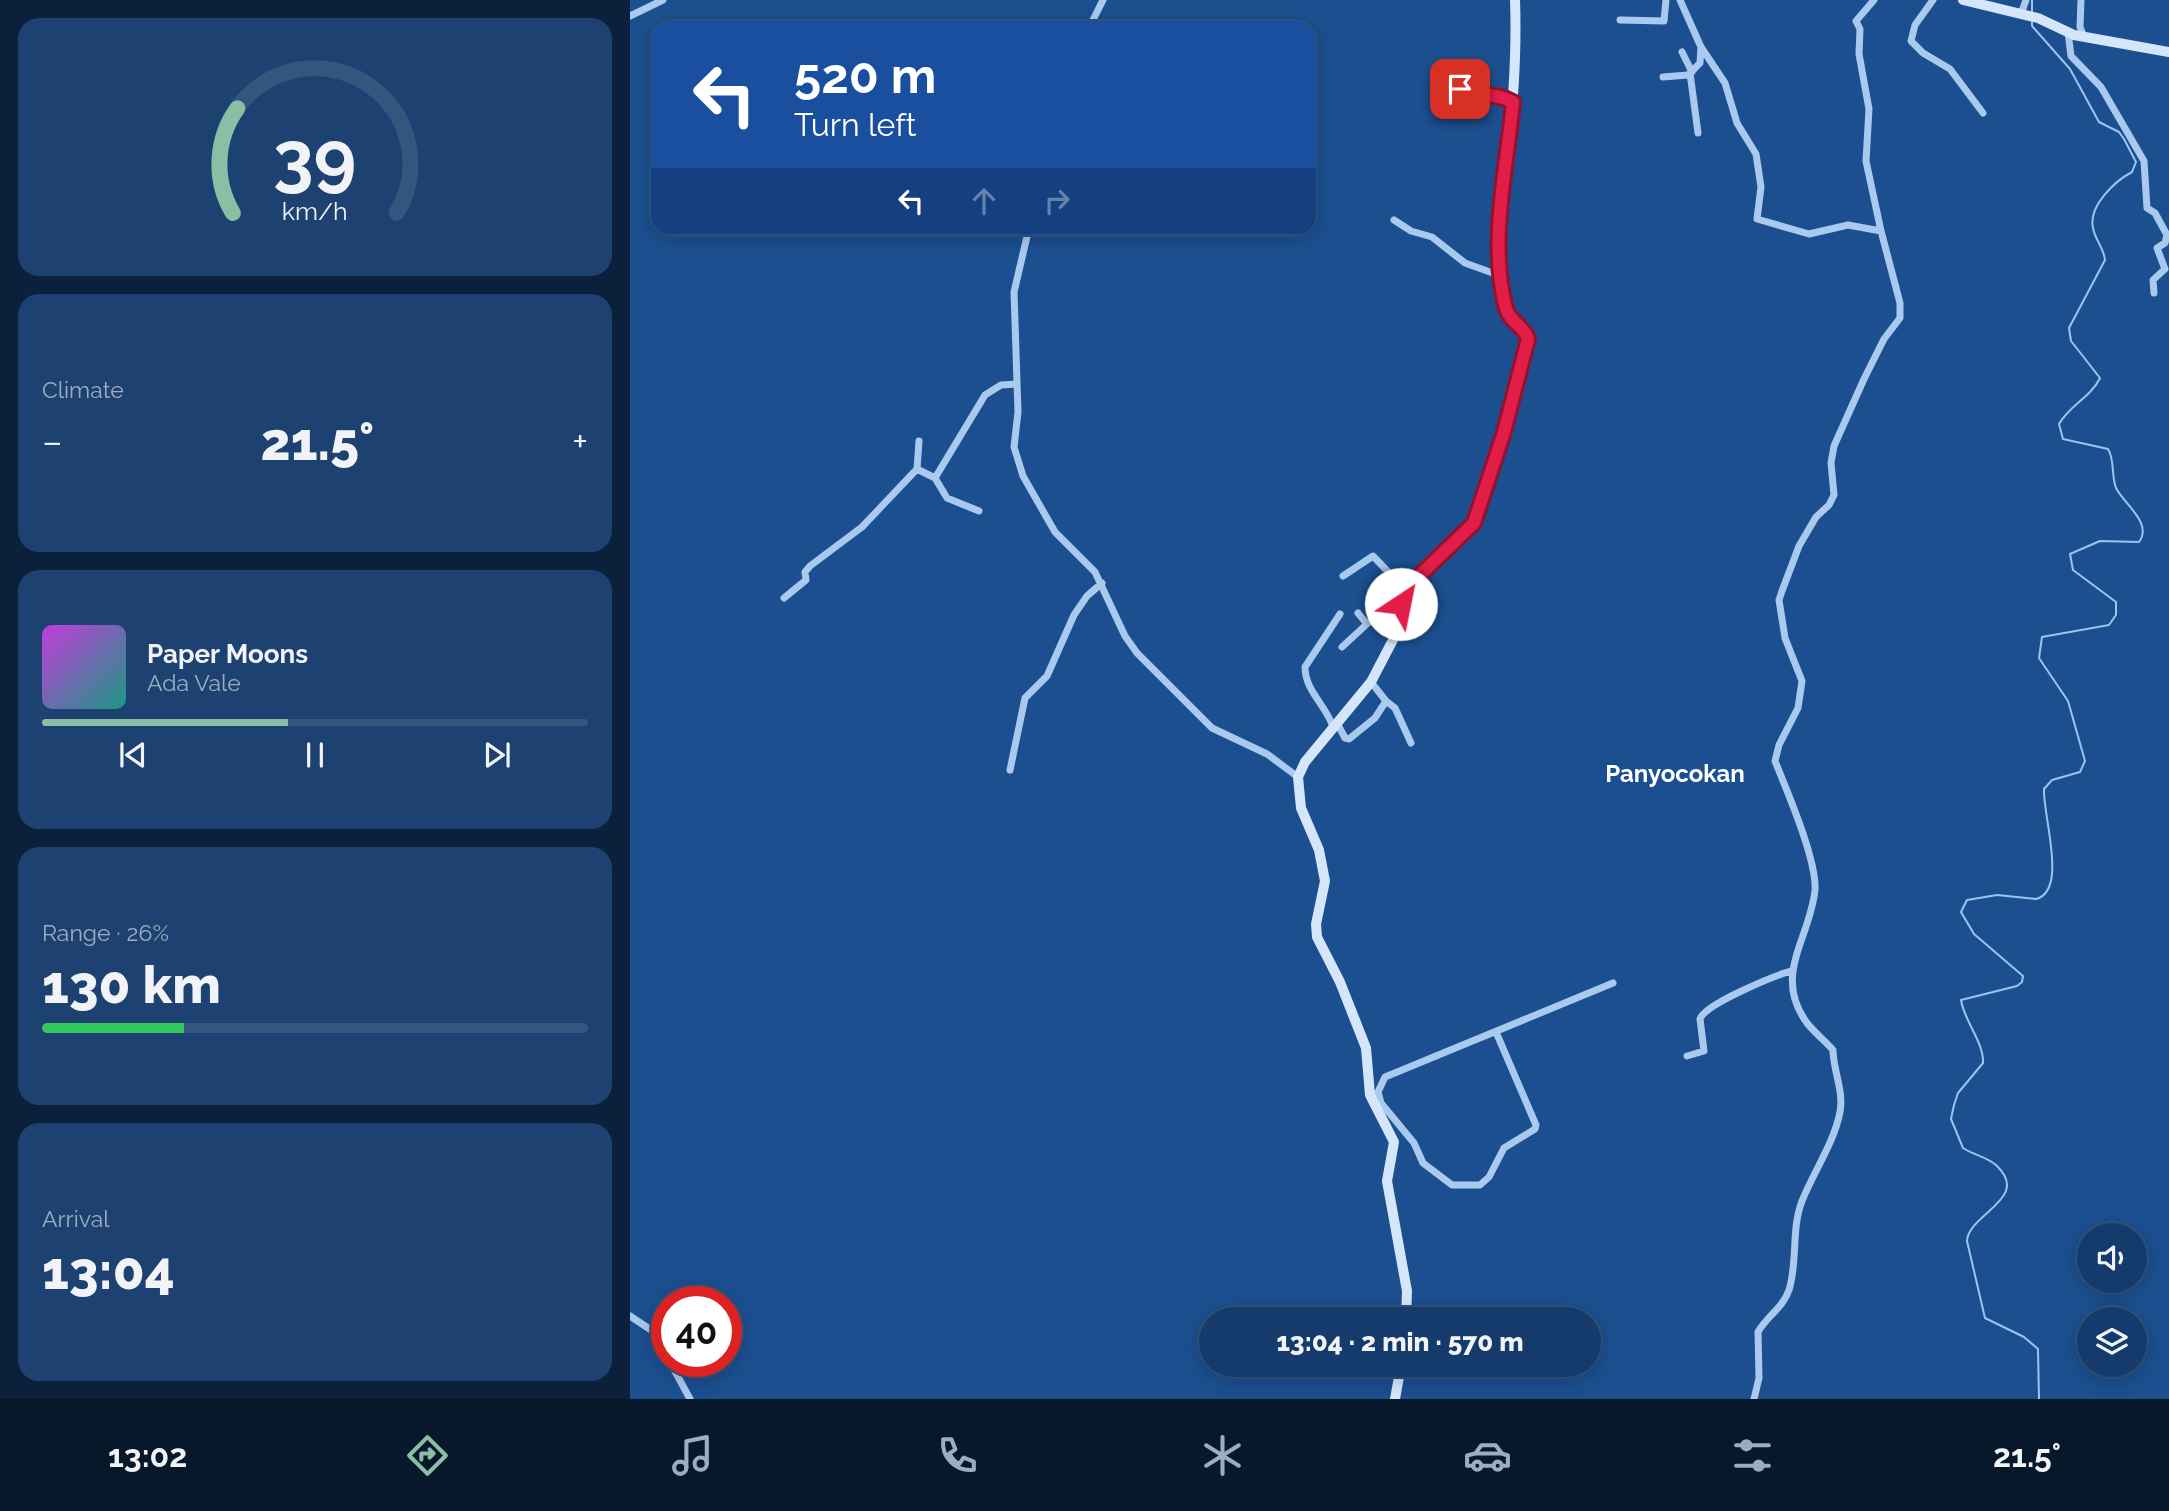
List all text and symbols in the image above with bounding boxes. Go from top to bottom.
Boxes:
text: 520 m [794,47,936,104]
icon: left [679,49,770,140]
pin [1430,59,1490,119]
icon: arrive [1441,70,1479,108]
text: Turn left [794,106,916,143]
text: 39 [273,115,357,200]
icon: left [892,182,930,220]
icon: ahead [965,182,1003,220]
icon: right [1038,182,1076,220]
text: km/h [282,196,348,226]
text: Climate [42,376,124,403]
text: 21.5° [260,411,374,472]
text: − [42,419,62,464]
text: + [572,419,588,464]
position arrow [1364,567,1438,641]
text: Paper Moons [147,639,308,669]
text: Ada Vale [147,669,241,696]
icon: previous [114,736,152,774]
icon: pause [296,736,334,774]
icon: next [478,736,516,774]
district label: Panyocokan [1605,759,1745,788]
text: Range · 26% [42,919,169,946]
text: 130 km [42,954,221,1015]
text: Arrival [42,1205,109,1232]
map controls [2077,1223,2147,1377]
button: sound [2077,1223,2147,1293]
text: 13:04 [42,1240,175,1301]
speed limit sign: 40 [651,1286,742,1377]
button: layers [2077,1307,2147,1377]
text: 13:04 · 2 min · 570 m [1276,1327,1524,1357]
icon: directions [403,1431,452,1480]
icon: music [668,1431,717,1480]
icon: phone [933,1431,982,1480]
icon: climate [1198,1431,1247,1480]
icon: car [1463,1431,1512,1480]
icon: filters [1728,1431,1777,1480]
text: 13:02 [108,1437,187,1474]
text: 21.5° [1993,1437,2061,1474]

